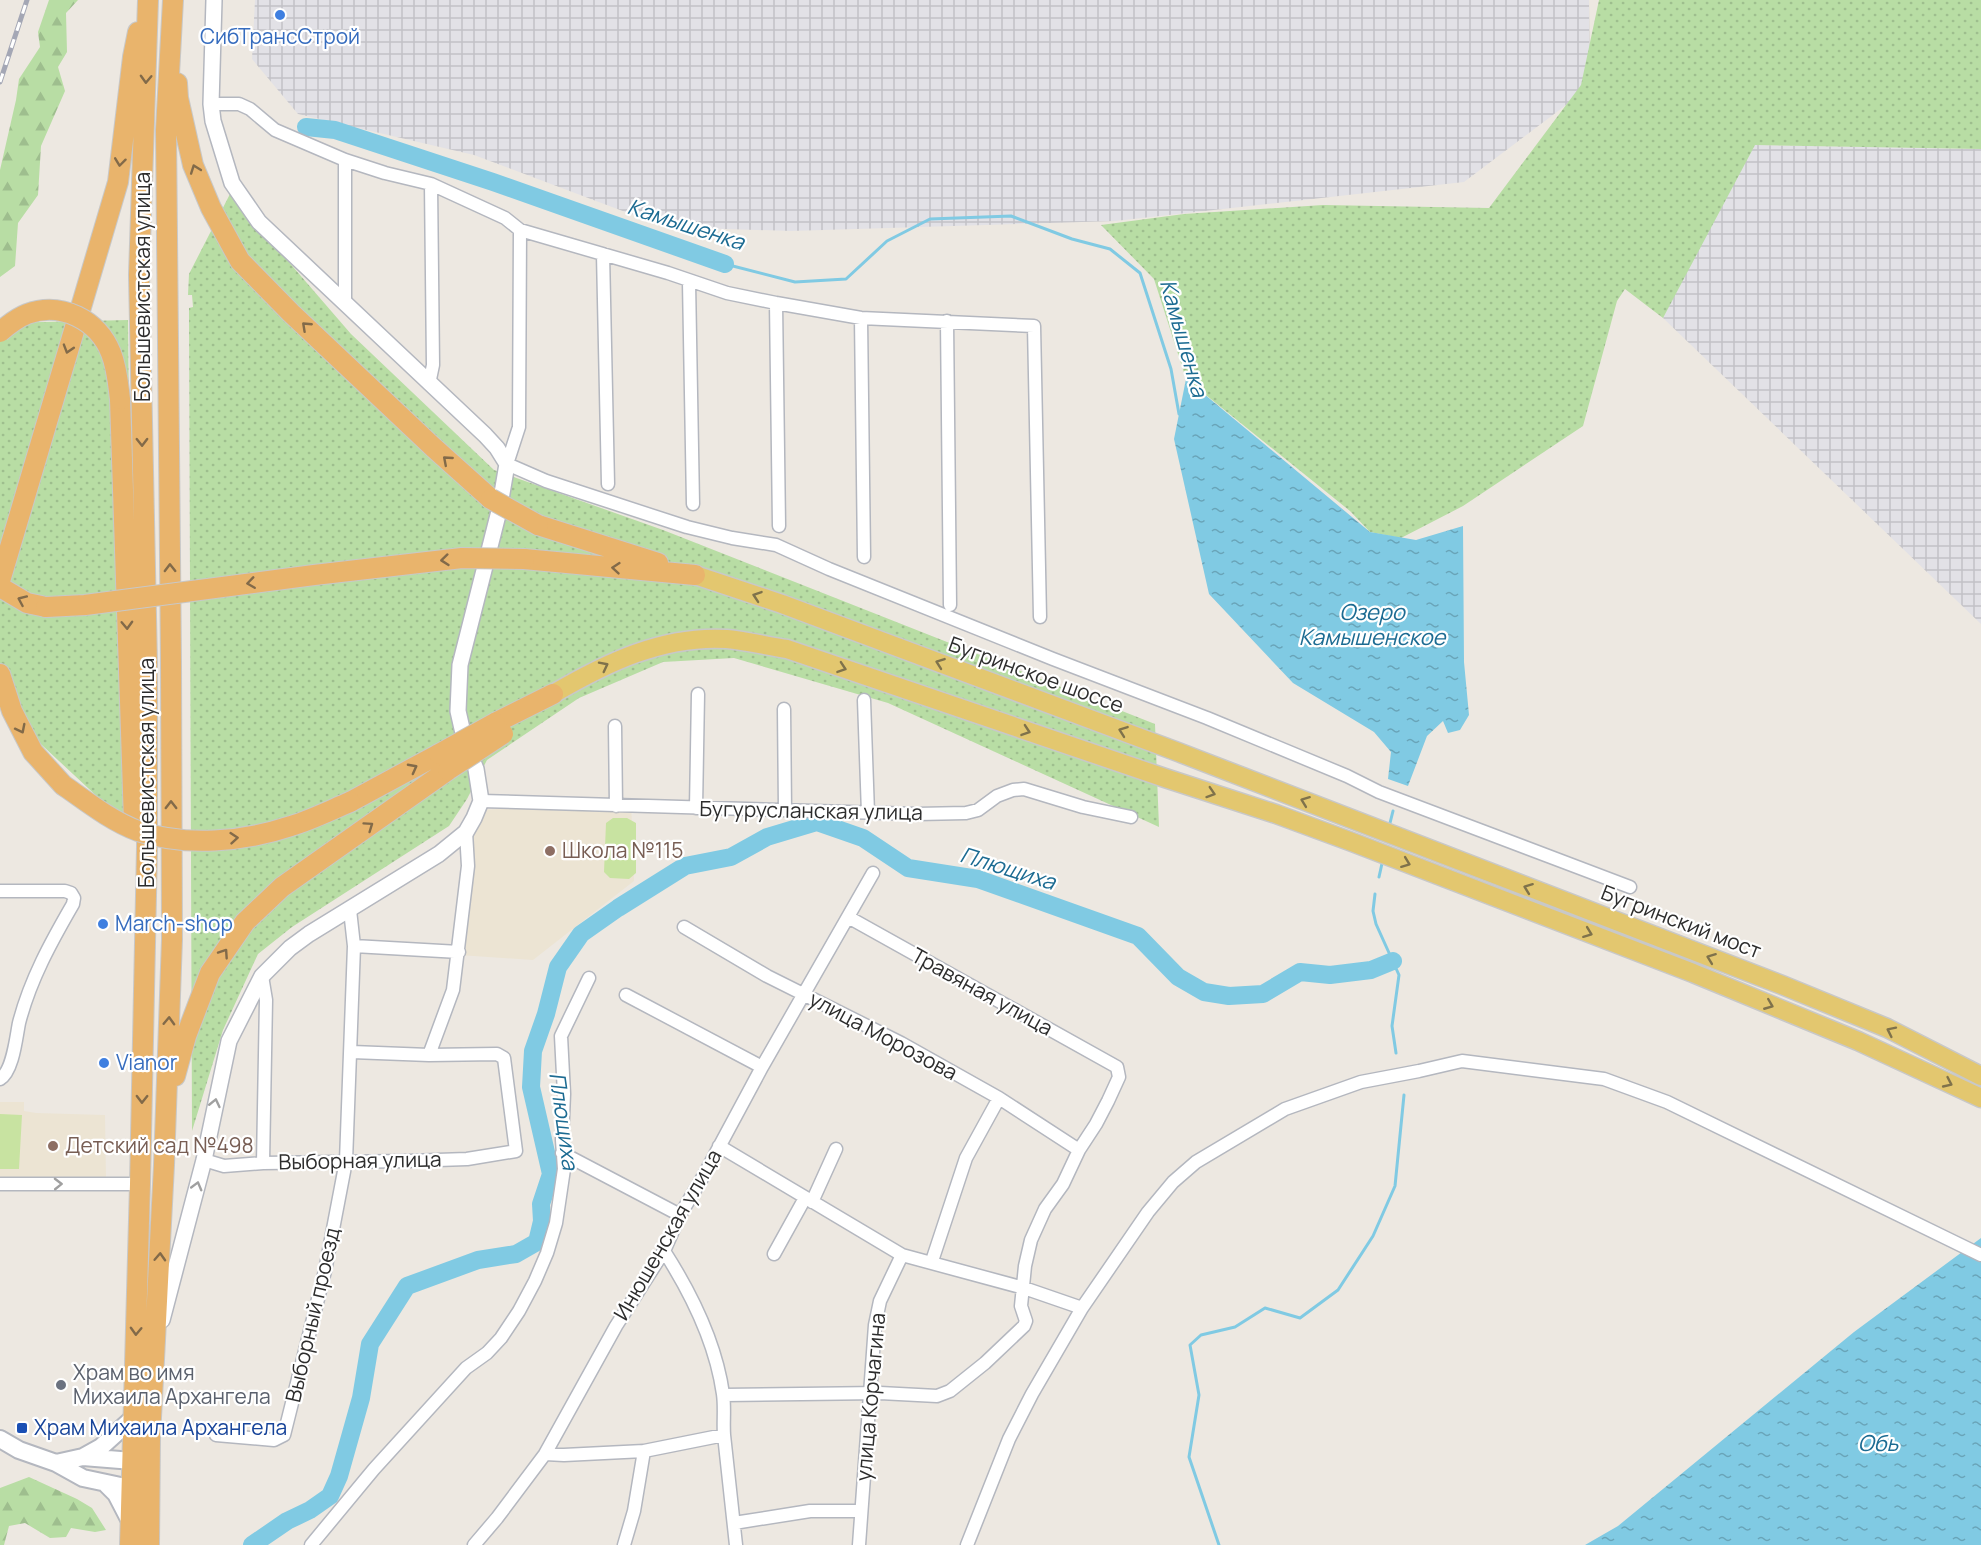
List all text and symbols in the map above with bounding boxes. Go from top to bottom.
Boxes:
marker: СибТрансСтрой [273,8,287,22]
place label: СибТрансСтрой [200,22,360,50]
one-way arrow [139,75,152,84]
one-way arrow [114,157,127,166]
one-way arrow [190,165,203,175]
street label: Большевистская улица [128,172,156,402]
water label: Камышенка [624,191,750,257]
water label: Камышенка [1153,276,1216,402]
one-way arrow [302,323,313,334]
one-way arrow [63,343,75,354]
one-way arrow [136,438,149,447]
one-way arrow [444,456,454,467]
one-way arrow [440,553,449,566]
one-way arrow [611,561,620,574]
one-way arrow [163,563,176,572]
one-way arrow [246,576,256,589]
one-way arrow [752,591,763,603]
one-way arrow [17,595,28,607]
water label: Озеро Камышенское [1299,597,1446,652]
one-way arrow [121,621,134,630]
street label: Бугринское шоссе [945,629,1128,719]
street label: Большевистская улица [132,658,160,888]
one-way arrow [935,658,946,671]
one-way arrow [836,661,847,674]
one-way arrow [597,662,608,673]
one-way arrow [14,722,25,733]
one-way arrow [1020,724,1031,737]
one-way arrow [1118,726,1129,739]
one-way arrow [407,764,417,775]
one-way arrow [1205,786,1216,799]
street label: Бугурусланская улица [699,794,923,826]
one-way arrow [1300,796,1311,808]
one-way arrow [165,800,177,809]
one-way arrow [363,822,374,833]
one-way arrow [229,832,238,845]
place label: Школа №115 [562,836,683,864]
water label: Плющиха [957,839,1061,897]
marker: Школа №115 [543,844,557,858]
one-way arrow [1400,856,1411,868]
street label: Бугринский мост [1597,878,1766,965]
one-way arrow [1524,883,1535,895]
place label: March-shop [115,909,233,937]
marker: March-shop [96,917,110,931]
one-way arrow [1582,926,1593,938]
street label: Травяная улица [907,941,1058,1042]
one-way arrow [217,948,228,959]
one-way arrow [1706,953,1717,965]
street label: улица Морозова [804,984,963,1086]
one-way arrow [1764,998,1774,1011]
one-way arrow [162,1016,175,1025]
one-way arrow [1887,1026,1898,1038]
place label: Vianor [116,1048,178,1076]
marker: Vianor [97,1056,111,1070]
water label: Плющиха [542,1070,586,1173]
one-way arrow [1942,1075,1953,1087]
one-way arrow [136,1095,148,1104]
one-way arrow [207,1098,220,1108]
place label: Детский сад №498 [65,1131,254,1159]
marker: Детский сад №498 [46,1139,60,1153]
street label: Инюшенская улица [607,1144,727,1325]
street label: Выборная улица [278,1145,442,1175]
one-way arrow [54,1177,63,1190]
one-way arrow [190,1181,202,1192]
street label: Выборный проезд [278,1225,346,1405]
one-way arrow [153,1253,166,1262]
street label: улица Корчагина [849,1312,891,1482]
one-way arrow [130,1326,142,1335]
place label: Храм во имя Михаила Архангела [73,1358,271,1410]
marker: Храм во имя Михаила Архангела [54,1378,68,1392]
place label: Храм Михаила Архангела [34,1413,287,1441]
marker: Храм Михаила Архангела [15,1421,29,1435]
water label: Обь [1858,1428,1899,1458]

